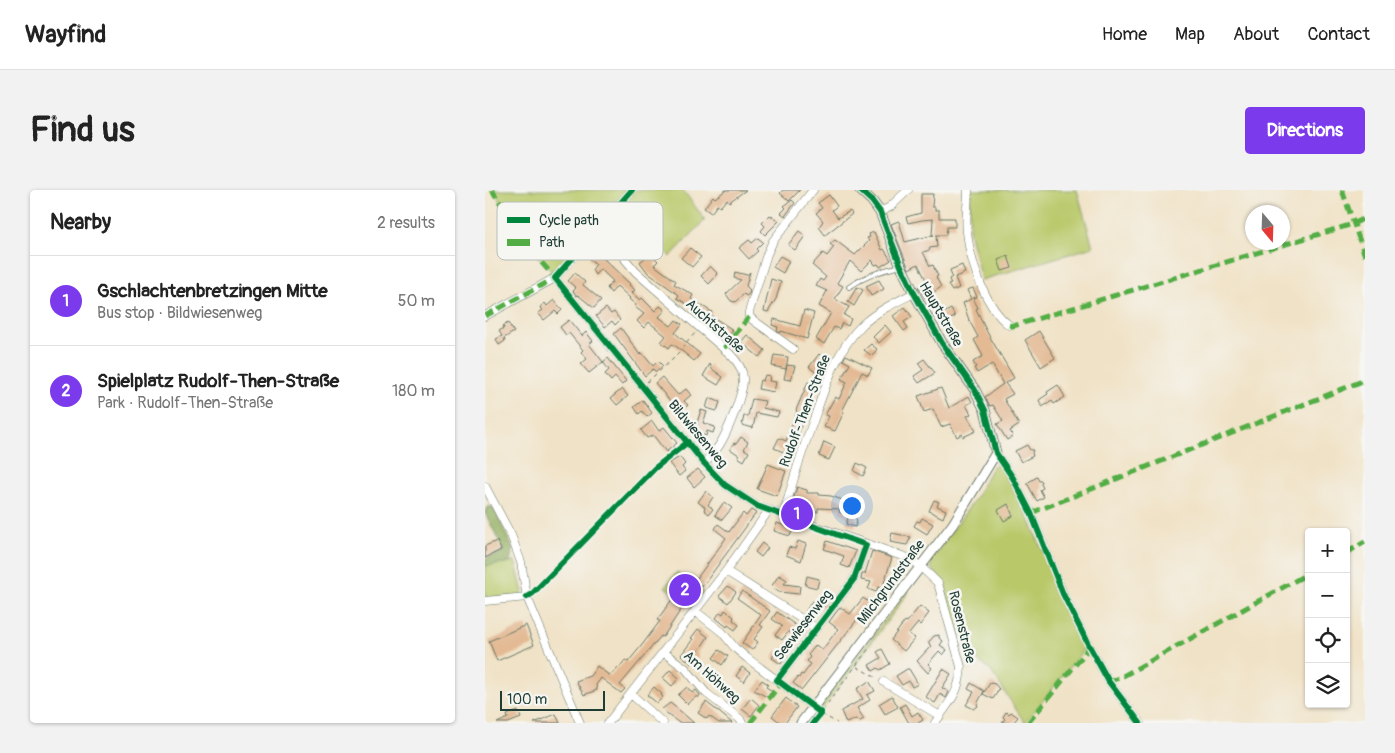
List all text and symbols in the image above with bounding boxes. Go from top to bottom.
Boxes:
text: Wayfind [25,20,106,49]
text: Home [1102,23,1147,46]
text: Map [1175,23,1205,46]
text: About [1233,23,1279,46]
text: Contact [1307,23,1370,46]
button: Directions [1245,107,1365,154]
text: Find us [30,108,135,152]
legend [497,202,663,260]
north arrow [1245,205,1290,250]
text: Nearby [50,209,111,236]
text: Cycle path [539,212,599,229]
text: 2 results [377,213,435,233]
text: Path [539,234,564,251]
street label: Hauptstraße [916,278,966,350]
text: Gschlachtenbretzingen Mitte [97,279,328,303]
text: 1 [63,291,69,311]
text: 50 m [398,291,435,311]
street label: Auchtstraße [682,295,748,357]
text: Bus stop · Bildwiesenweg [97,303,262,323]
street label: Rudolf-Then-Straße [776,352,834,470]
text: Spielplatz Rudolf-Then-Straße [97,369,339,393]
text: 2 [62,381,70,401]
text: 180 m [392,381,435,401]
text: Park · Rudolf-Then-Straße [97,393,273,413]
street label: Bildwiesenweg [665,396,731,472]
your location [839,493,865,519]
pin: 1 [781,495,813,533]
map controls [1305,528,1350,708]
button: + [1305,528,1350,573]
street label: Milchgrundstraße [854,536,928,628]
pin: 2 [669,571,701,609]
button: − [1305,573,1350,618]
street label: Seewiesenweg [770,586,836,664]
street label: Rosenstraße [945,589,979,665]
button: locate [1305,618,1350,663]
street label: Am Höhweg [680,647,744,707]
button: layers [1305,663,1350,708]
scale bar [500,688,605,711]
text: 100 m [507,691,547,708]

